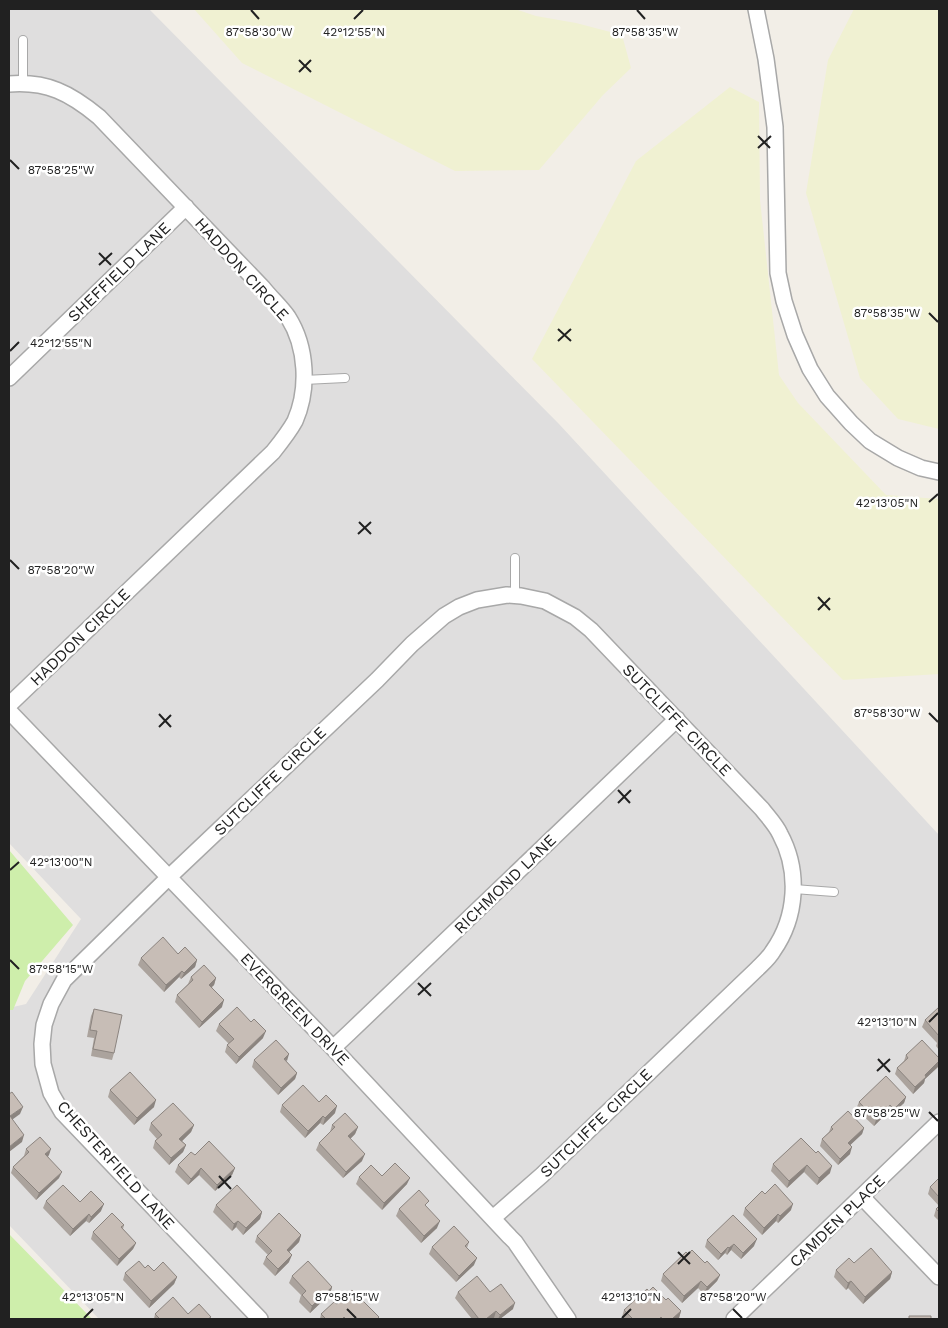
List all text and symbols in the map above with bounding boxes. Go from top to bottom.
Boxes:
text: 87°58'30"W [225,25,293,39]
text: 42°12'55"N [323,25,385,39]
text: 87°58'35"W [612,25,679,39]
text: 87°58'25"W [28,163,95,177]
street label: HADDON CIRCLE [191,214,293,324]
street label: SHEFFIELD LANE [64,218,174,326]
text: 87°58'35"W [854,306,921,320]
text: 42°12'55"N [30,336,92,350]
text: 42°13'05"N [856,496,918,510]
text: 87°58'20"W [27,563,95,577]
street label: HADDON CIRCLE [26,584,134,690]
street label: SUTCLIFFE CIRCLE [619,660,735,780]
text: 87°58'30"W [853,706,921,720]
street label: SUTCLIFFE CIRCLE [210,723,330,839]
street label: RICHMOND LANE [450,830,560,938]
text: 42°13'00"N [30,855,92,869]
street label: EVERGREEN DRIVE [237,949,353,1069]
text: 87°58'15"W [29,962,94,976]
text: 42°13'10"N [857,1015,917,1029]
street label: SUTCLIFFE CIRCLE [536,1065,656,1181]
street label: CHESTERFIELD LANE [53,1097,179,1233]
text: 87°58'25"W [854,1106,921,1120]
street label: CAMDEN PLACE [785,1171,889,1271]
text: 42°13'05"N [62,1290,124,1304]
text: 87°58'15"W [315,1290,380,1304]
text: 42°13'10"N [601,1290,661,1304]
text: 87°58'20"W [699,1290,767,1304]

